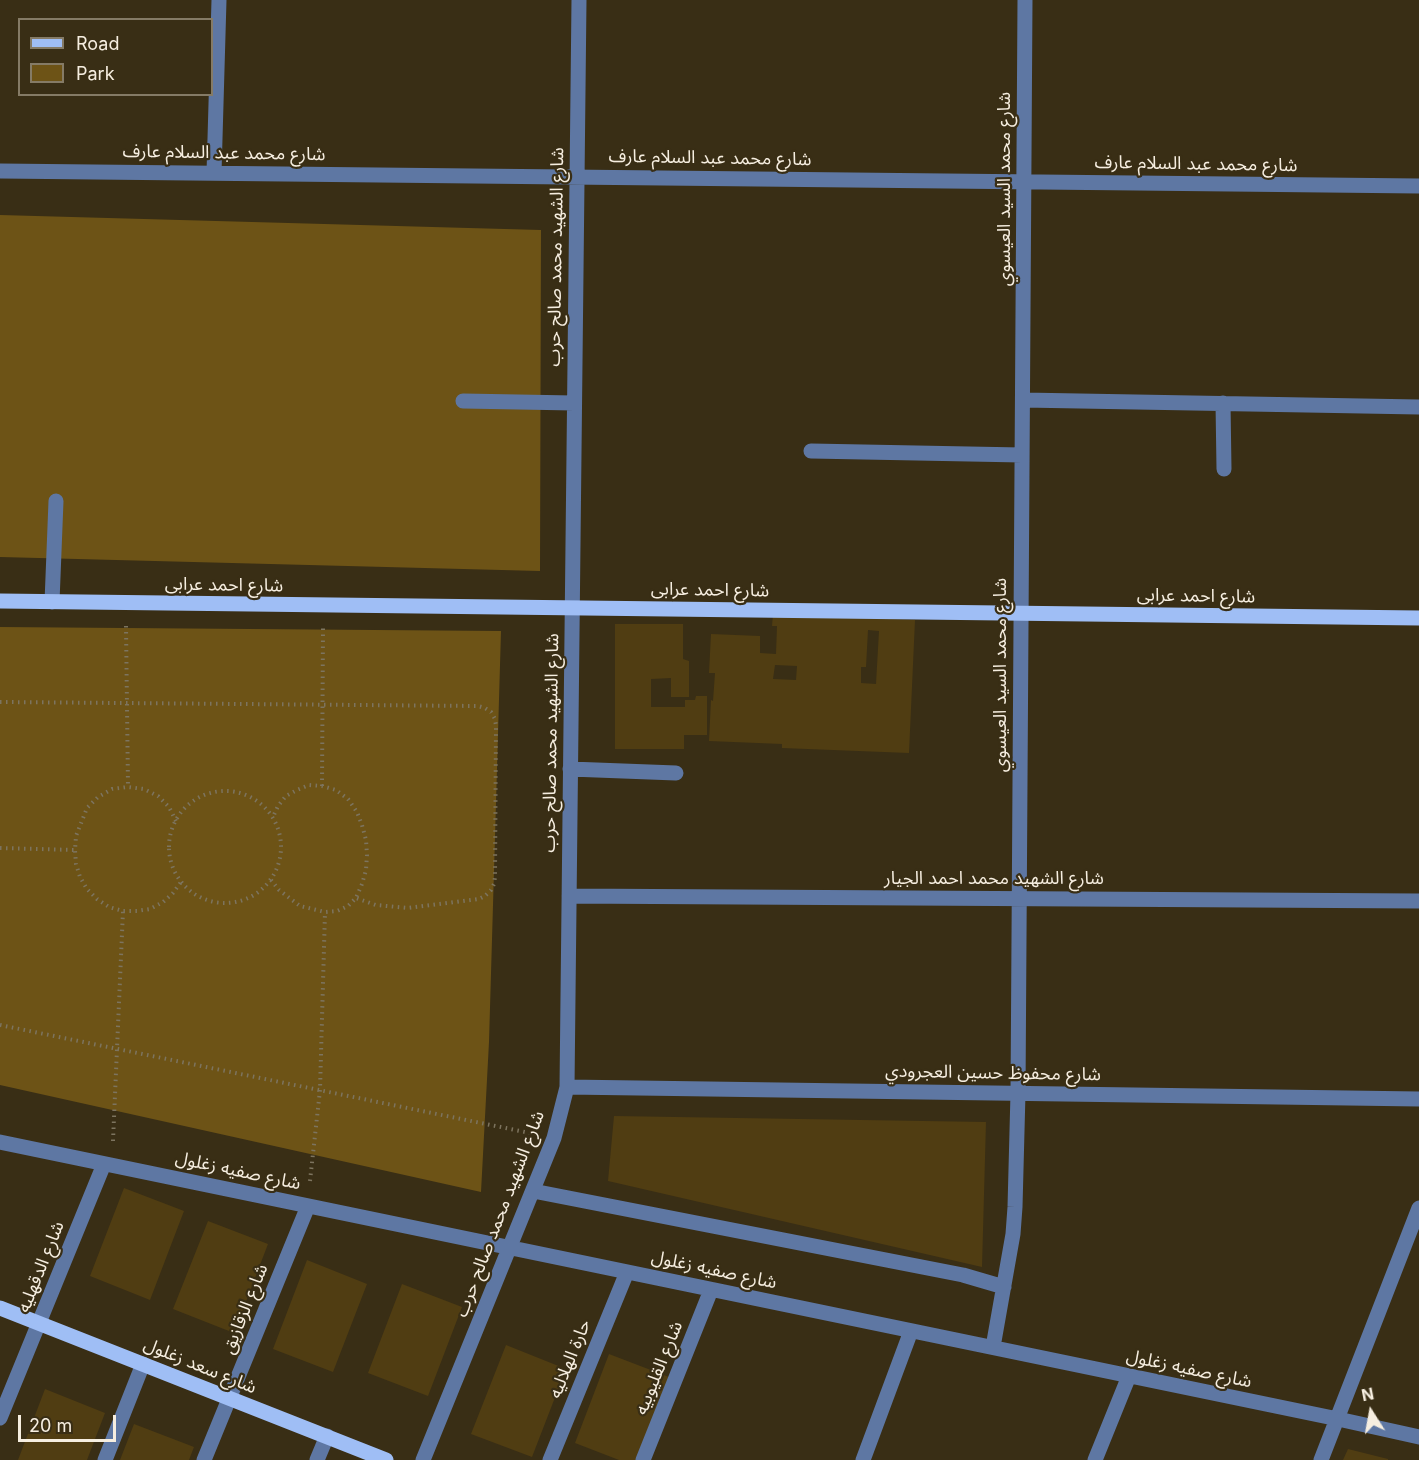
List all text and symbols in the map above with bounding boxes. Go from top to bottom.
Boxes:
legend [18,18,213,96]
text: Road [76,33,119,54]
text: Park [76,63,115,84]
street label: شارع محمد السيد العيسوي [994,92,1016,286]
street label: شارع محمد عبد السلام عارف [122,140,326,166]
street label: شارع محمد عبد السلام عارف [608,145,812,171]
street label: شارع الشهيد محمد صالح حرب [543,147,569,367]
street label: شارع محمد عبد السلام عارف [1094,151,1298,177]
street label: شارع احمد عرابى [165,573,283,597]
street label: شارع احمد عرابى [651,578,769,602]
street label: شارع محمد السيد العيسوي [990,578,1012,772]
street label: شارع احمد عرابى [1137,584,1255,608]
street label: شارع الشهيد محمد صالح حرب [538,633,564,853]
street label: شارع الشهيد محمد احمد الجيار [884,868,1104,890]
street label: شارع محفوظ حسين العجرودي [885,1060,1101,1086]
street label: شارع الشهيد محمد صالح حرب [451,1108,549,1320]
street label: شارع صفيه زغلول [173,1147,303,1195]
street label: شارع الدقهليه [13,1218,69,1316]
street label: شارع صفيه زغلول [649,1246,779,1294]
street label: شارع الزقازيق [217,1261,273,1357]
street label: حارة الهلاليه [544,1316,596,1402]
street label: شارع القليوبيه [630,1318,688,1418]
street label: شارع سعد زغلول [140,1334,260,1398]
street label: شارع صفيه زغلول [1124,1345,1254,1393]
north arrow [1341,1382,1401,1442]
text: N [1360,1383,1375,1405]
scale bar [21,1403,118,1441]
text: 20 m [29,1415,72,1436]

